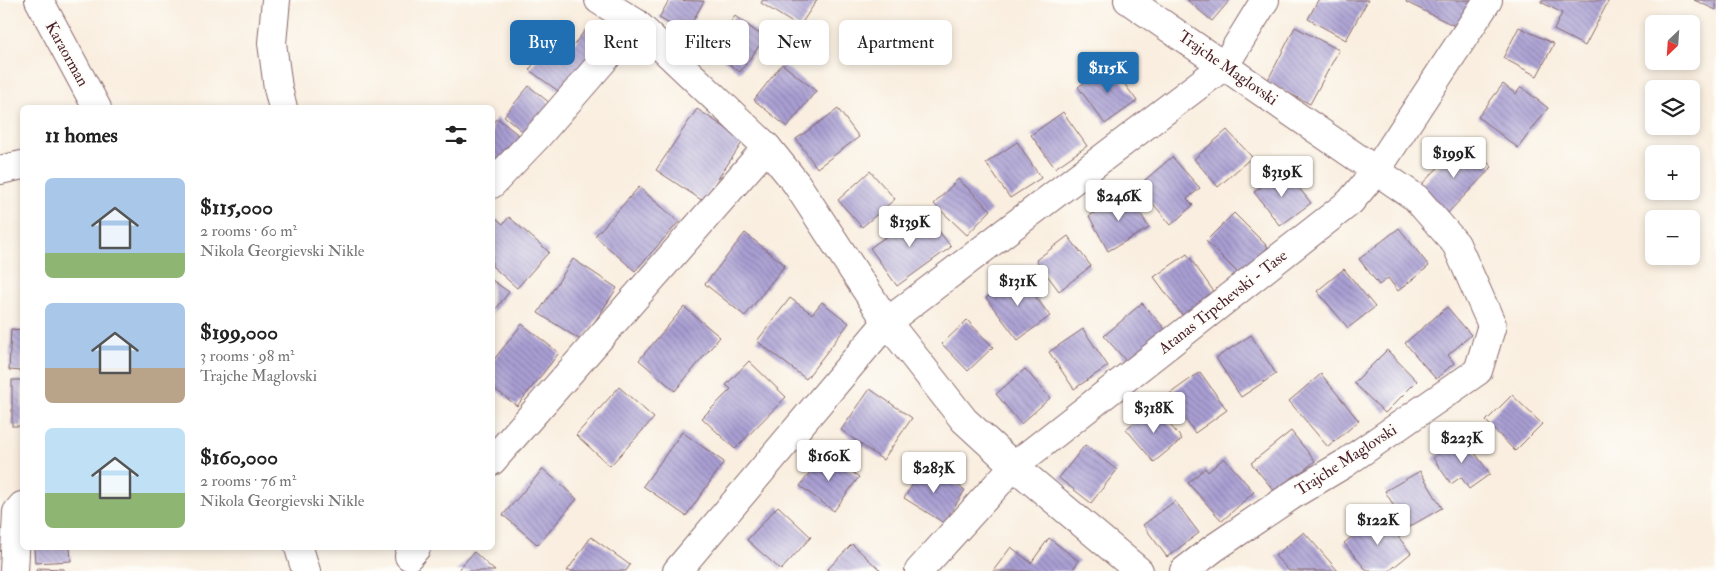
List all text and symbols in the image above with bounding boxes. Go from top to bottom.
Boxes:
north arrow [1645,15,1700,70]
map controls [1645,15,1700,265]
street label: Karaorman [41,18,93,90]
chip: Buy [510,20,575,65]
chip: Rent [585,20,656,65]
chip: Filters [666,20,749,65]
chip: New [759,20,829,65]
chip: Apartment [839,20,952,65]
street label: Trajche Maglovski [1174,26,1282,110]
pin: $115K [1073,52,1143,94]
text: $115K [1089,58,1127,78]
button: layers [1645,80,1700,135]
icon: filters [442,121,470,149]
text: 11 homes [45,122,118,149]
pin: $199K [1419,136,1489,179]
text: $199K [1433,143,1475,163]
button: + [1645,145,1700,200]
pin: $319K [1247,156,1317,198]
text: $319K [1262,162,1302,182]
pin: $246K [1084,180,1154,222]
text: $246K [1096,186,1142,206]
text: $115,000 [200,194,273,221]
icon: home [85,198,145,258]
pin: $139K [875,206,945,248]
button: − [1645,210,1700,265]
text: $139K [890,212,930,232]
text: 2 rooms · 60 m² [200,221,297,241]
text: Nikola Georgievski Nikle [200,241,365,261]
street label: Atanas Trpchevski - Tase [1154,245,1292,360]
pin: $131K [983,264,1053,307]
text: $131K [999,271,1037,291]
text: $199,000 [200,319,278,346]
icon: home [85,323,145,383]
text: 3 rooms · 98 m² [200,346,295,366]
text: Trajche Maglovski [200,366,317,386]
pin: $318K [1119,392,1189,434]
text: $318K [1134,398,1174,418]
street label: Trajche Maglovski [1291,420,1401,500]
pin: $223K [1427,422,1497,464]
text: $223K [1441,428,1483,448]
pin: $160K [794,440,864,482]
text: $160,000 [200,444,278,471]
text: $160K [808,446,850,466]
icon: home [85,448,145,508]
pin: $283K [899,452,969,494]
text: $283K [913,458,955,478]
text: 2 rooms · 76 m² [200,471,296,491]
text: Nikola Georgievski Nikle [200,491,365,511]
pin: $122K [1343,504,1413,546]
text: $122K [1357,510,1399,530]

